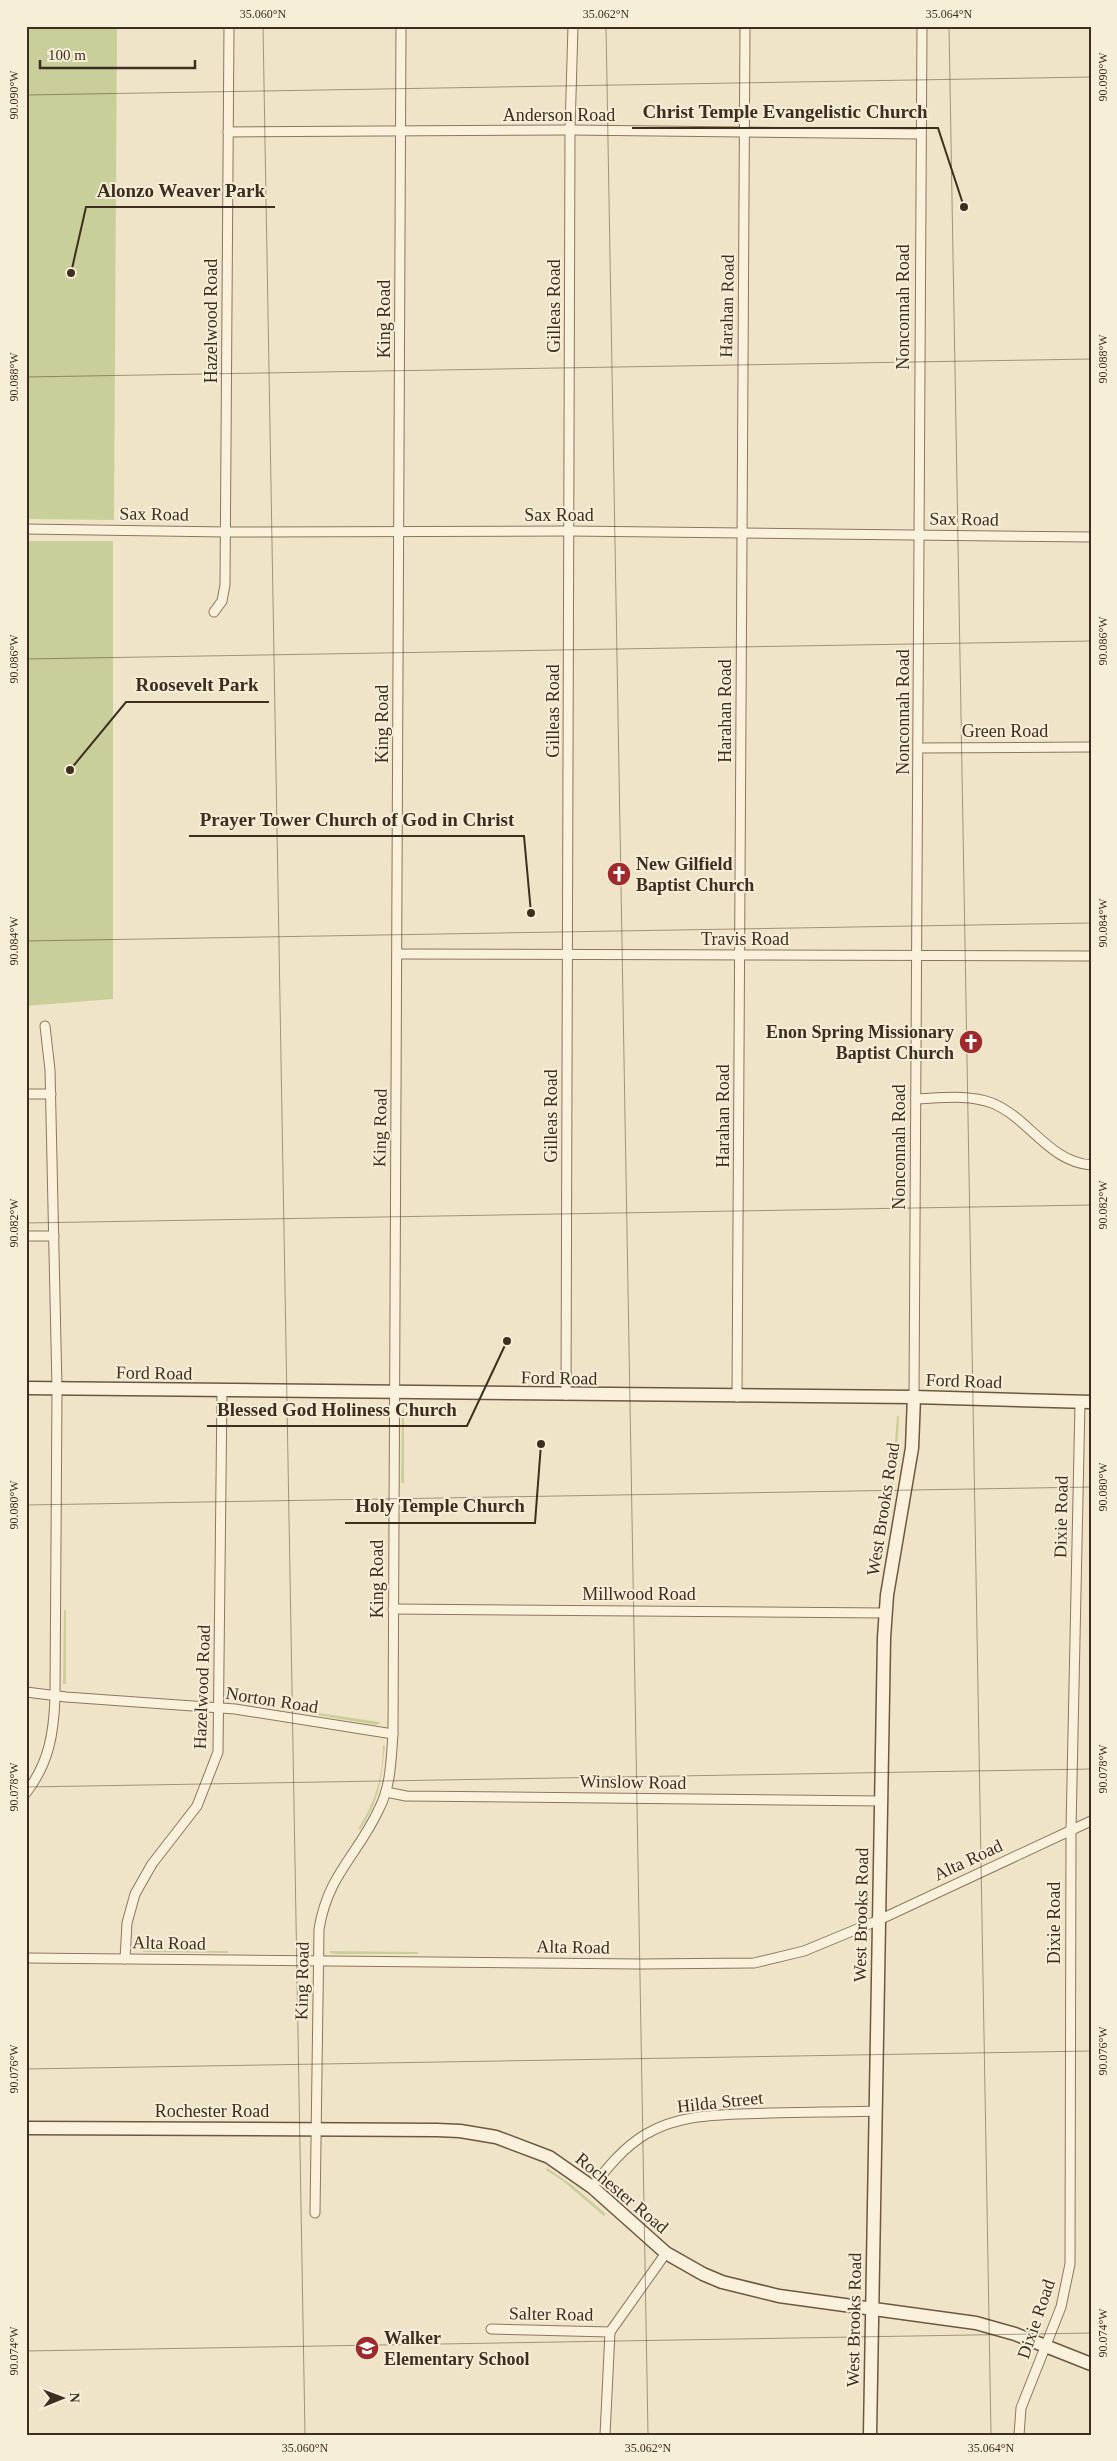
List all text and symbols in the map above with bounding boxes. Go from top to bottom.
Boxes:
text: 35.060°N [240,7,287,21]
text: 35.062°N [583,7,630,21]
text: 35.064°N [926,7,973,21]
scale bar [40,38,195,70]
text: 100 m [48,47,86,63]
text: 90.090°W [1096,52,1110,102]
text: 90.090°W [7,70,21,120]
callout: Christ Temple Evangelistic Church [632,94,938,128]
text: Christ Temple Evangelistic Church [642,101,928,122]
street label: Anderson Road [503,105,615,125]
callout: Alonzo Weaver Park [86,173,275,207]
text: Alonzo Weaver Park [97,180,266,201]
street label: Nonconnah Road [893,244,913,370]
street label: Harahan Road [716,254,738,358]
street label: Hazelwood Road [201,259,221,383]
street label: Gilleas Road [544,259,564,353]
street label: King Road [374,280,394,358]
text: 90.088°W [1096,334,1110,384]
text: 90.088°W [7,352,21,402]
street label: Sax Road [119,503,189,525]
street label: Sax Road [524,505,594,525]
street label: Sax Road [929,508,999,530]
text: 90.086°W [1096,616,1110,666]
text: 90.086°W [7,634,21,684]
street label: Nonconnah Road [893,649,913,775]
street label: Harahan Road [715,659,735,763]
street label: Gilleas Road [543,664,563,758]
callout: Roosevelt Park [126,668,269,702]
text: Roosevelt Park [136,674,259,695]
street label: King Road [372,685,392,763]
street label: Green Road [962,721,1048,741]
callout: Prayer Tower Church of God in Christ [189,802,524,836]
text: Prayer Tower Church of God in Christ [200,809,515,830]
place label: New Gilfield Baptist Church [636,854,754,895]
church icon: New Gilfield Baptist Church [606,861,632,887]
text: 90.084°W [1096,898,1110,948]
text: 90.084°W [7,916,21,966]
street label: Travis Road [701,929,789,949]
place label: Enon Spring Missionary Baptist Church [766,1022,954,1063]
church icon: Enon Spring Missionary Baptist Church [958,1029,984,1055]
street label: Harahan Road [713,1064,733,1168]
street label: Gilleas Road [541,1069,561,1163]
street label: Nonconnah Road [889,1084,909,1210]
street label: King Road [369,1089,391,1167]
text: 90.082°W [1096,1180,1110,1230]
text: 90.082°W [7,1198,21,1248]
street label: Ford Road [116,1362,192,1384]
street label: Ford Road [521,1367,597,1389]
street label: Ford Road [925,1370,1003,1392]
callout: Blessed God Holiness Church [207,1392,467,1426]
text: Blessed God Holiness Church [217,1399,457,1420]
street label: West Brooks Road [863,1441,903,1577]
text: 90.080°W [1096,1462,1110,1512]
street label: Dixie Road [1050,1476,1072,1558]
text: 90.080°W [7,1480,21,1530]
callout: Holy Temple Church [345,1489,535,1523]
text: Holy Temple Church [355,1495,525,1516]
street label: King Road [367,1540,387,1618]
street label: Millwood Road [582,1584,696,1604]
street label: Hazelwood Road [190,1624,214,1750]
street label: Norton Road [224,1683,320,1717]
text: 90.078°W [1096,1744,1110,1794]
text: 90.078°W [7,1762,21,1812]
street label: Winslow Road [579,1771,687,1793]
street label: Alta Road [930,1835,1006,1885]
street label: West Brooks Road [850,1848,872,1982]
street label: Dixie Road [1044,1882,1064,1964]
street label: Alta Road [132,1932,206,1954]
street label: Alta Road [536,1936,610,1958]
street label: King Road [291,1942,313,2020]
text: 90.076°W [1096,2026,1110,2076]
text: 90.076°W [7,2044,21,2094]
street label: Hilda Street [676,2088,764,2116]
street label: Rochester Road [155,2101,269,2121]
street label: Rochester Road [572,2149,672,2237]
street label: West Brooks Road [843,2253,865,2387]
street label: Dixie Road [1013,2277,1059,2361]
street label: Salter Road [509,2303,593,2325]
text: 90.074°W [1096,2308,1110,2358]
text: 90.074°W [7,2326,21,2376]
place label: Walker Elementary School [384,2328,530,2369]
school or university icon: Walker Elementary School [354,2335,380,2361]
north arrow [38,2374,88,2424]
text: N [67,2393,82,2403]
text: 35.060°N [282,2441,329,2455]
text: 35.062°N [625,2441,672,2455]
text: 35.064°N [968,2441,1015,2455]

